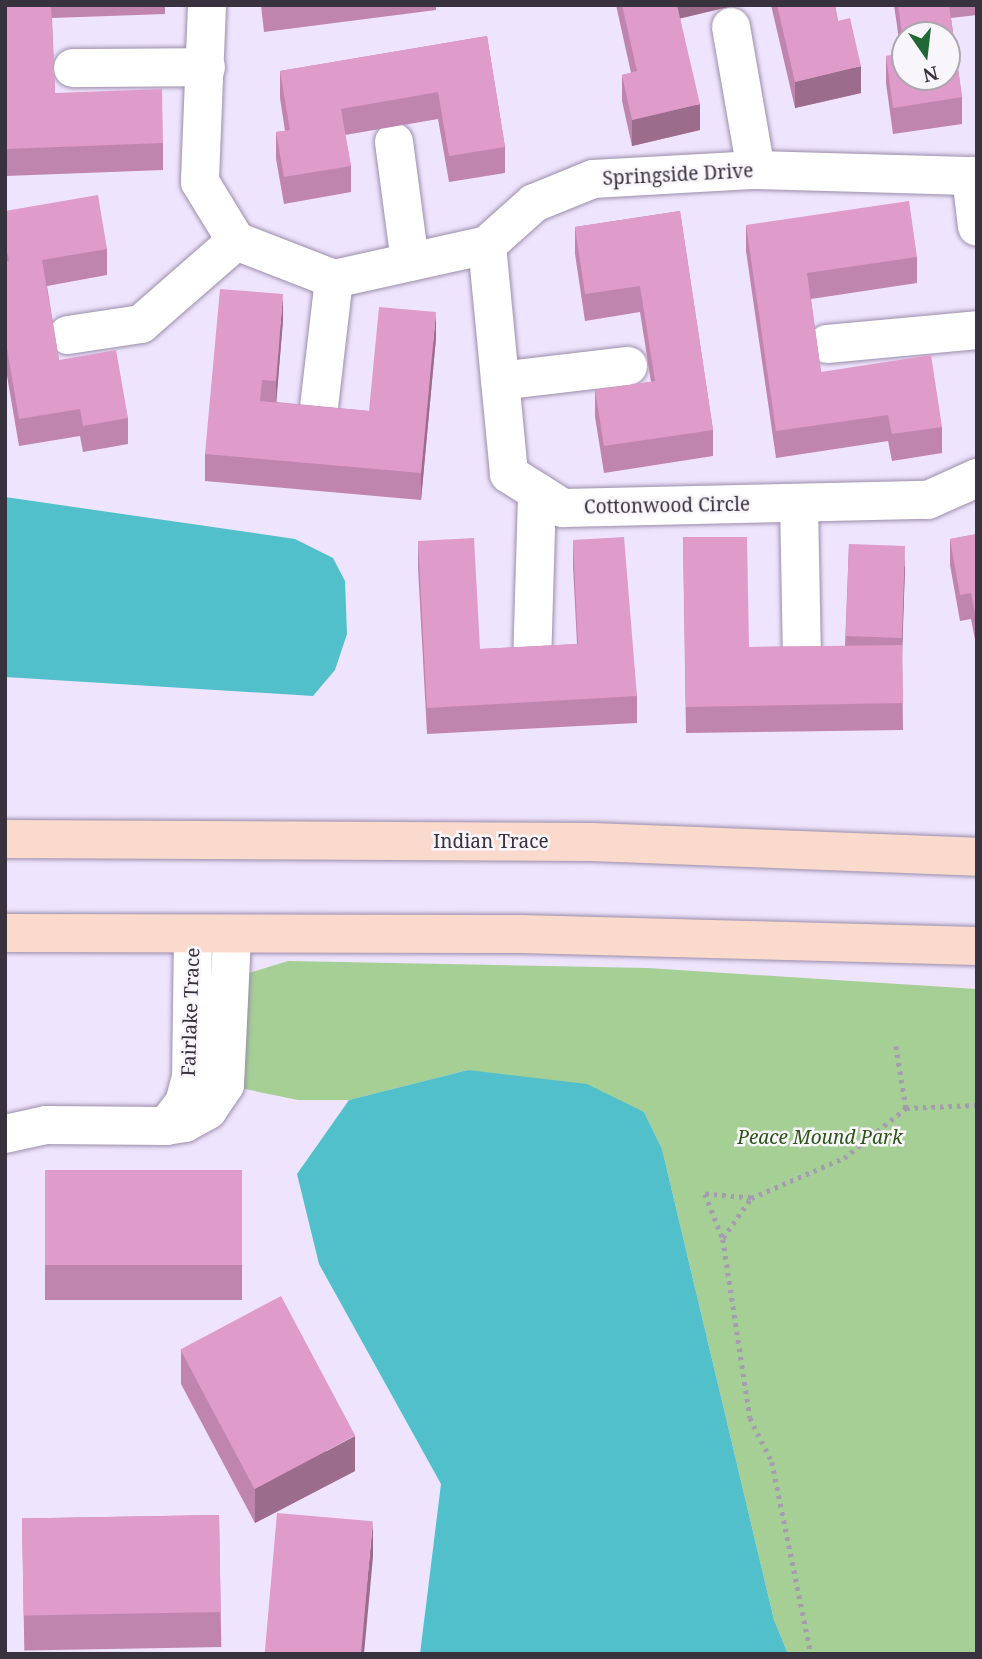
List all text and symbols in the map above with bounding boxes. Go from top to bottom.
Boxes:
north arrow [891,21,961,91]
text: N [920,60,941,89]
street label: Springside Drive [602,160,754,190]
street label: Cottonwood Circle [584,493,750,519]
street label: Indian Trace [433,831,549,853]
street label: Fairlake Trace [177,947,205,1077]
park label: Peace Mound Park [737,1127,903,1149]

